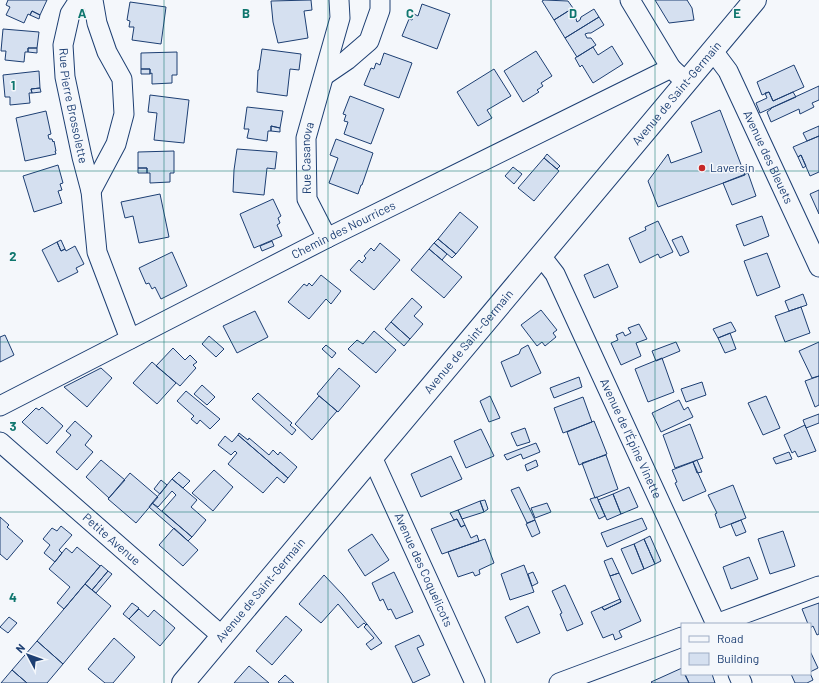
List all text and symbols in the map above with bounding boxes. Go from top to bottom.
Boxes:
text: A [78,5,87,21]
text: B [242,5,250,21]
text: C [406,5,414,21]
text: D [569,5,577,21]
text: E [733,5,741,21]
street label: Avenue de Saint-Germain [628,38,723,148]
street label: Rue Pierre Brossolette [57,48,91,165]
text: 1 [11,77,15,93]
street label: Avenue des Bleuets [741,108,797,206]
street label: Rue Casanova [298,120,316,194]
place label: Laversin [710,160,754,174]
marker: Laversin [697,163,707,173]
street label: Chemin des Nourrices [289,197,398,261]
text: 2 [9,248,17,264]
street label: Avenue de Saint-Germain [420,286,515,396]
street label: Avenue de l'Épine Vinette [598,376,665,500]
text: 3 [9,418,17,434]
street label: Petite Avenue [80,510,144,568]
street label: Avenue des Coquelicots [392,510,456,629]
street label: Avenue de Saint-Germain [212,535,307,644]
text: 4 [9,589,17,605]
legend [681,623,811,675]
text: Road [717,631,744,645]
north arrow [8,635,48,675]
text: N [13,641,27,655]
text: Building [717,651,759,665]

